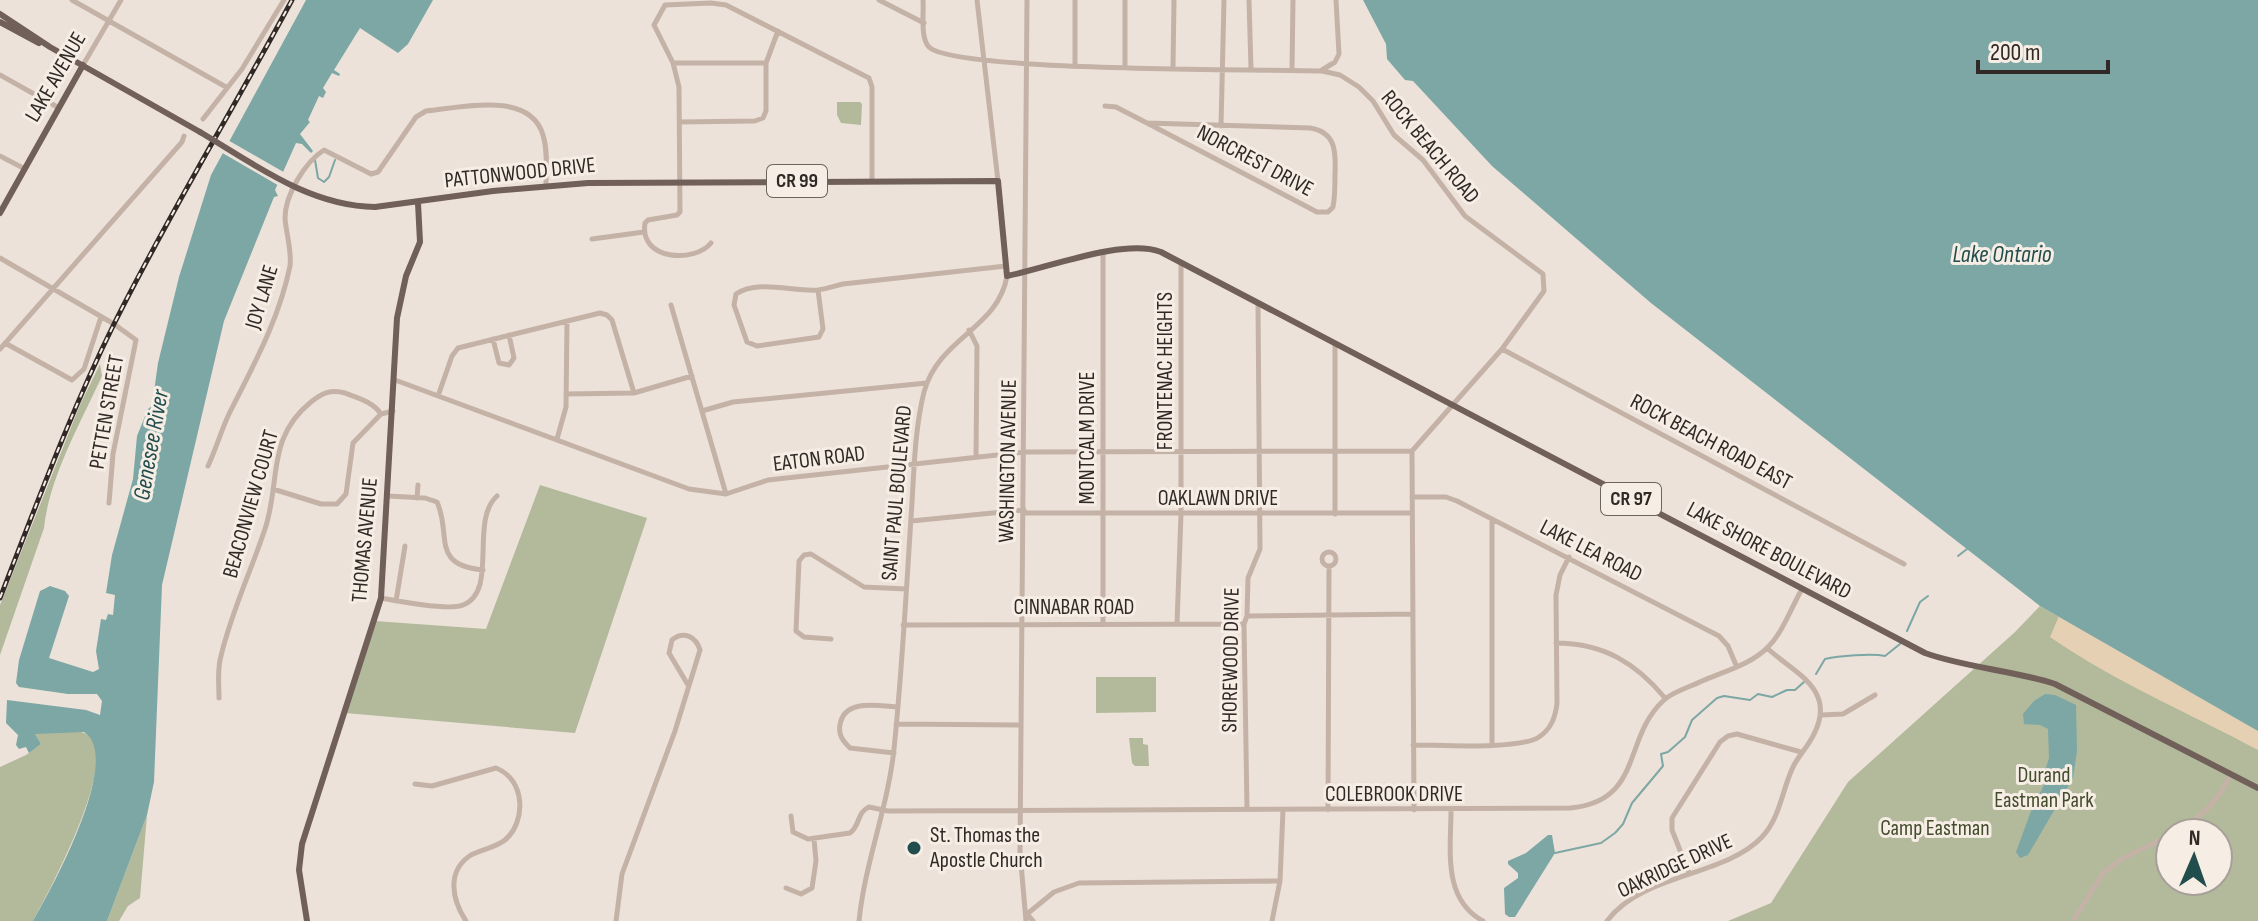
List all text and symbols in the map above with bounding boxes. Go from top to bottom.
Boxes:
scale bar [1978,24,2108,74]
street label: LAKE AVENUE [20,27,92,127]
text: 200 m [1990,38,2041,67]
street label: ROCK BEACH ROAD [1375,85,1485,209]
street label: NORCREST DRIVE [1192,119,1318,203]
street label: PATTONWOOD DRIVE [443,152,597,194]
road number: CR 99 [767,165,827,197]
water label: Lake Ontario [1952,240,2052,269]
street label: JOY LANE [239,262,285,333]
street label: FRONTENAC HEIGHTS [1152,292,1179,450]
street label: PETTEN STREET [84,353,130,471]
street label: MONTCALM DRIVE [1074,372,1101,504]
street label: WASHINGTON AVENUE [993,379,1023,543]
water label: Genesee River [127,386,175,503]
street label: ROCK BEACH ROAD EAST [1626,388,1797,496]
street label: SAINT PAUL BOULEVARD [876,404,918,582]
street label: BEACONVIEW COURT [217,427,285,581]
street label: EATON ROAD [771,440,867,478]
street label: THOMAS AVENUE [346,476,384,604]
road number: CR 97 [1601,483,1661,515]
street label: OAKLAWN DRIVE [1158,485,1278,512]
street label: LAKE SHORE BOULEVARD [1682,496,1856,606]
street label: LAKE LEA ROAD [1535,514,1647,588]
street label: SHOREWOOD DRIVE [1216,587,1246,733]
street label: CINNABAR ROAD [1014,594,1134,621]
park label: Durand Eastman Park [1994,762,2094,814]
street label: COLEBROOK DRIVE [1325,781,1463,808]
park label: Camp Eastman [1880,815,1990,842]
north arrow [2154,817,2234,897]
place label: St. Thomas the Apostle Church [929,822,1043,874]
text: N [2188,825,2201,852]
street label: OAKRIDGE DRIVE [1613,828,1737,904]
marker: St. Thomas the Apostle Church [905,839,923,857]

